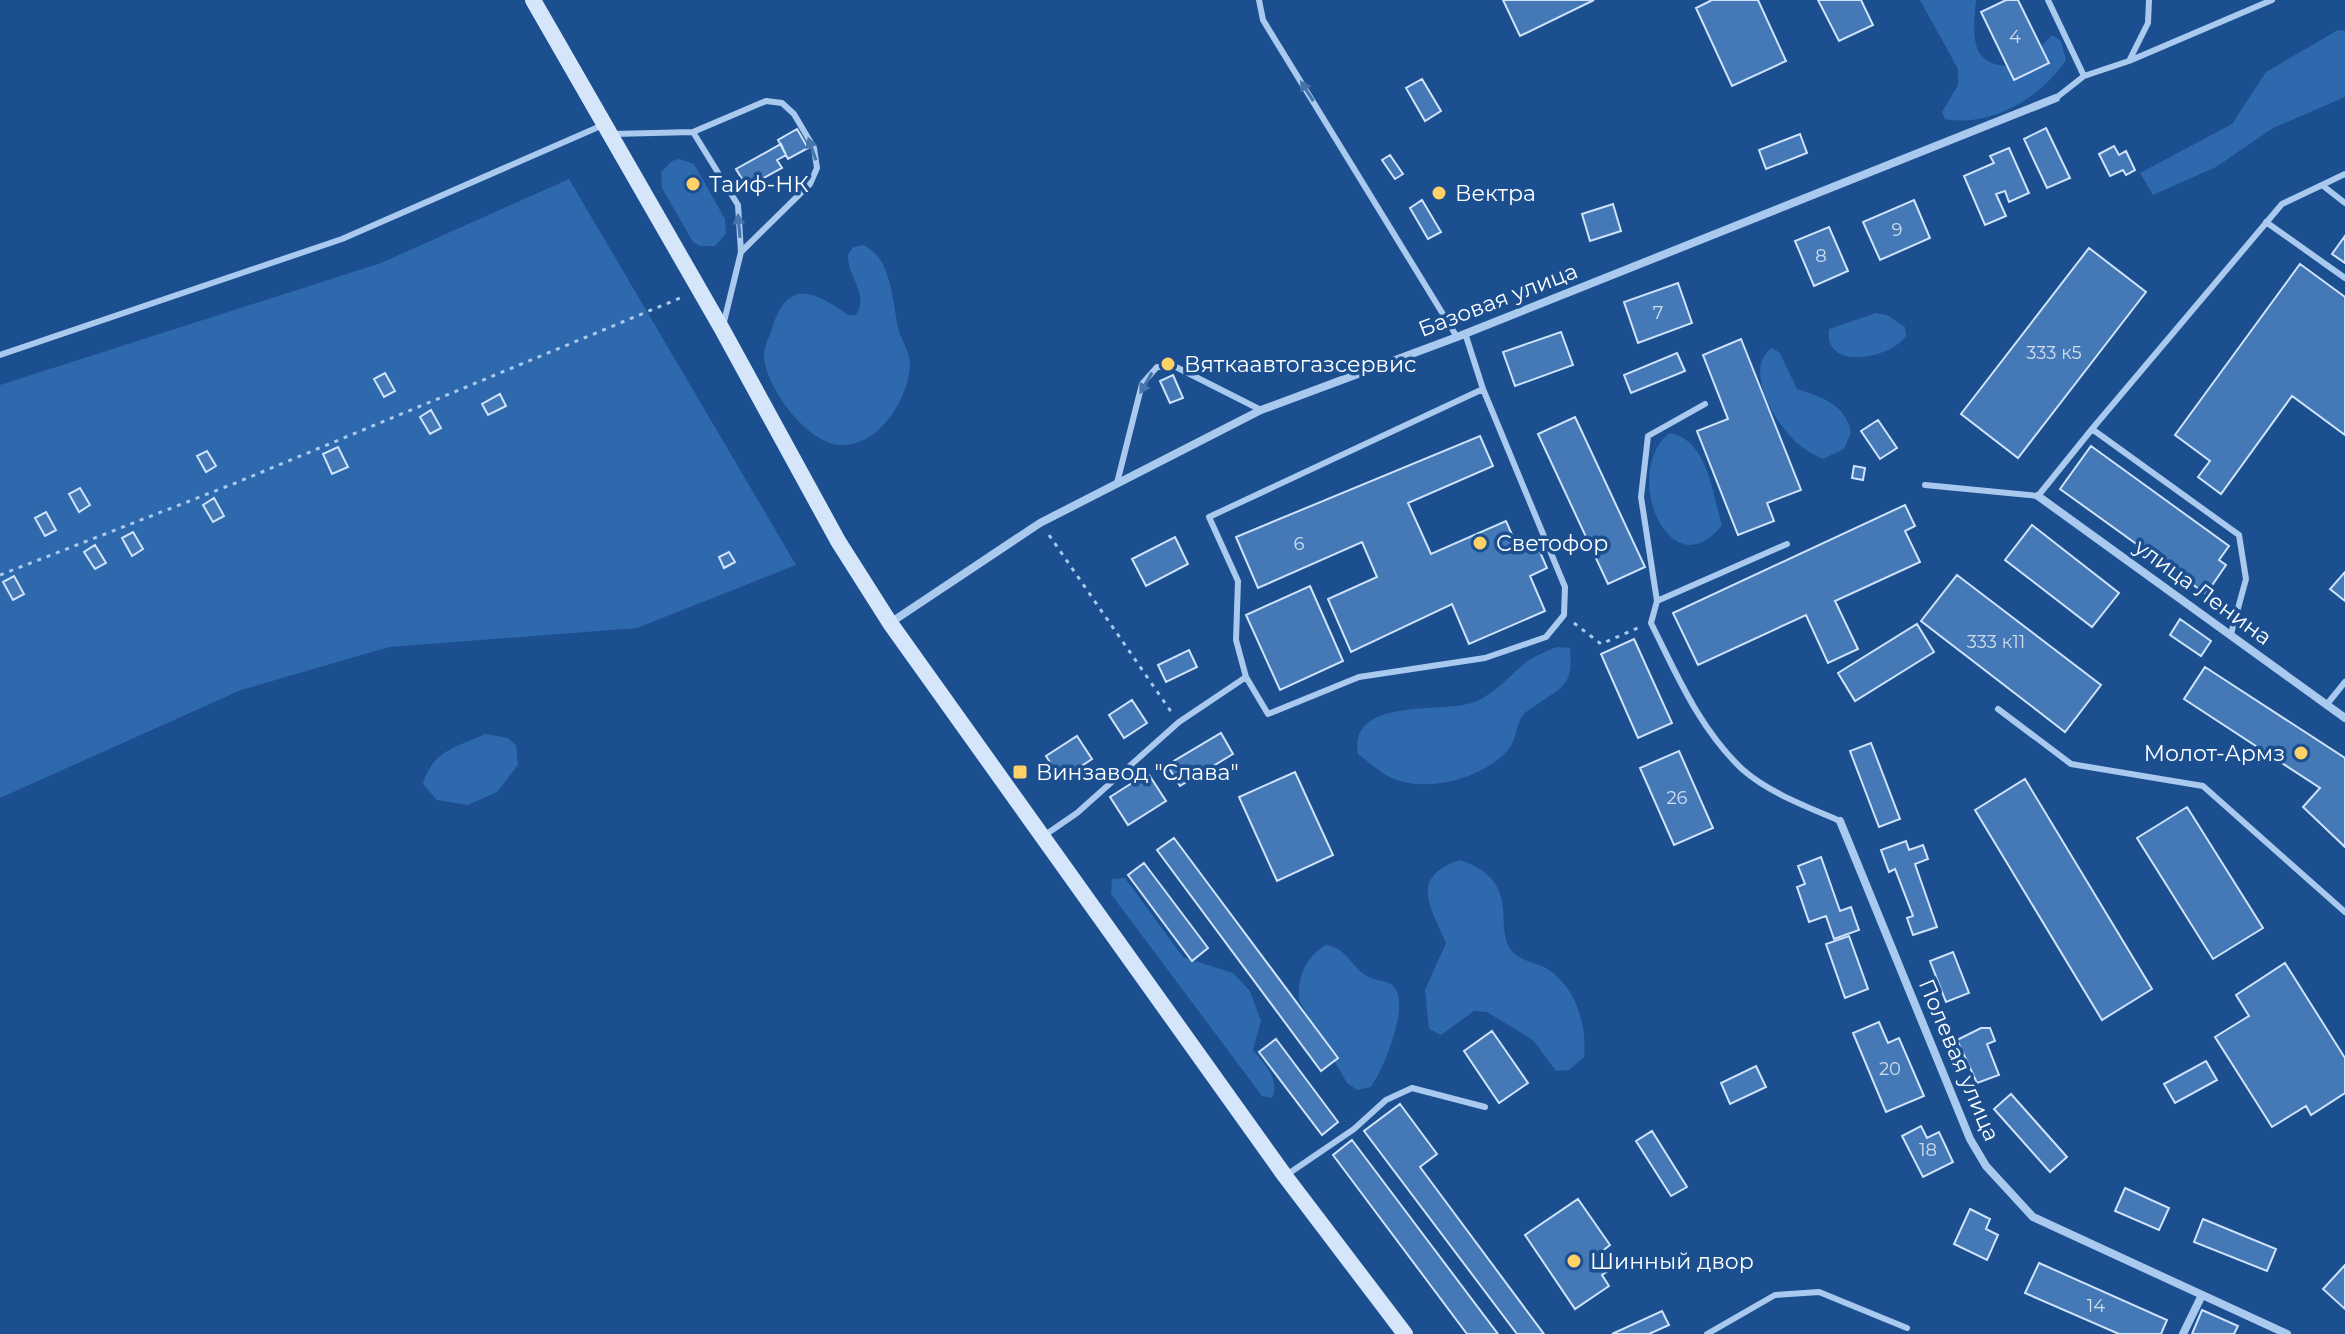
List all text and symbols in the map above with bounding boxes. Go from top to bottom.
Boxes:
house number: 4 [2009,26,2021,48]
one-way arrow [1300,80,1314,102]
one-way arrow [805,137,817,161]
place label: Таиф-НК [709,171,809,198]
marker: Таиф-НК [684,175,702,193]
place label: Вектра [1455,180,1536,207]
marker: Вектра [1430,184,1448,202]
one-way arrow [732,213,745,238]
house number: 9 [1892,219,1903,241]
house number: 8 [1815,245,1827,267]
street label: Базовая улица [1414,257,1582,343]
house number: 7 [1653,302,1663,324]
house number: 333 к5 [2026,342,2082,364]
place label: Вяткаавтогазсервис [1184,351,1416,378]
marker: Вяткаавтогазсервис [1159,355,1177,373]
one-way arrow [1139,372,1153,394]
place label: Светофор [1496,530,1608,557]
house number: 6 [1294,533,1305,555]
street label: улица Ленина [2128,533,2277,651]
marker: Светофор [1471,534,1489,552]
house number: 333 к11 [1967,631,2025,653]
place label: Молот-Армз [2144,740,2285,767]
marker: Молот-Армз [2292,744,2310,762]
place label: Винзавод "Слава" [1036,759,1239,786]
marker: Винзавод "Слава" [1011,763,1029,781]
house number: 26 [1666,787,1688,809]
street label: Полевая улица [1913,975,2005,1145]
house number: 20 [1879,1058,1901,1080]
house number: 18 [1919,1139,1937,1161]
place label: Шинный двор [1590,1248,1754,1275]
marker: Шинный двор [1565,1252,1583,1270]
house number: 14 [2087,1295,2105,1317]

